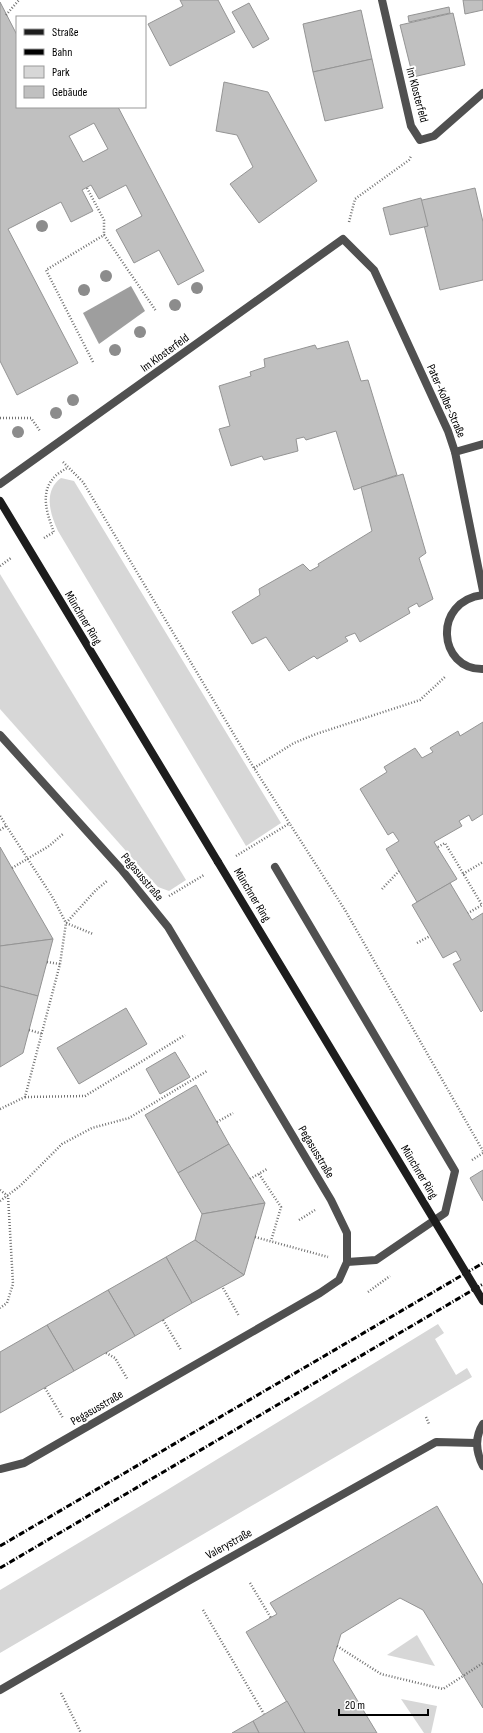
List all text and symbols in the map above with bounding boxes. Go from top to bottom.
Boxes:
legend [16,16,146,108]
text: Straße [52,25,79,40]
text: Bahn [52,45,72,60]
text: Park [52,65,70,80]
street label: Im Klosterfeld [402,66,432,124]
text: Gebäude [52,85,87,100]
street label: Im Klosterfeld [138,330,192,376]
street label: Pater-Kolbe-Straße [423,362,469,440]
street label: Münchner Ring [61,588,105,648]
street label: Pegasusstraße [117,850,167,904]
street label: Münchner Ring [230,865,274,925]
street label: Pegasusstraße [295,1123,338,1181]
street label: Münchner Ring [397,1142,441,1202]
street label: Pegasusstraße [68,1387,126,1429]
street label: Valerystraße [203,1525,255,1563]
scale bar [339,1691,428,1717]
text: 20 m [345,1698,365,1713]

